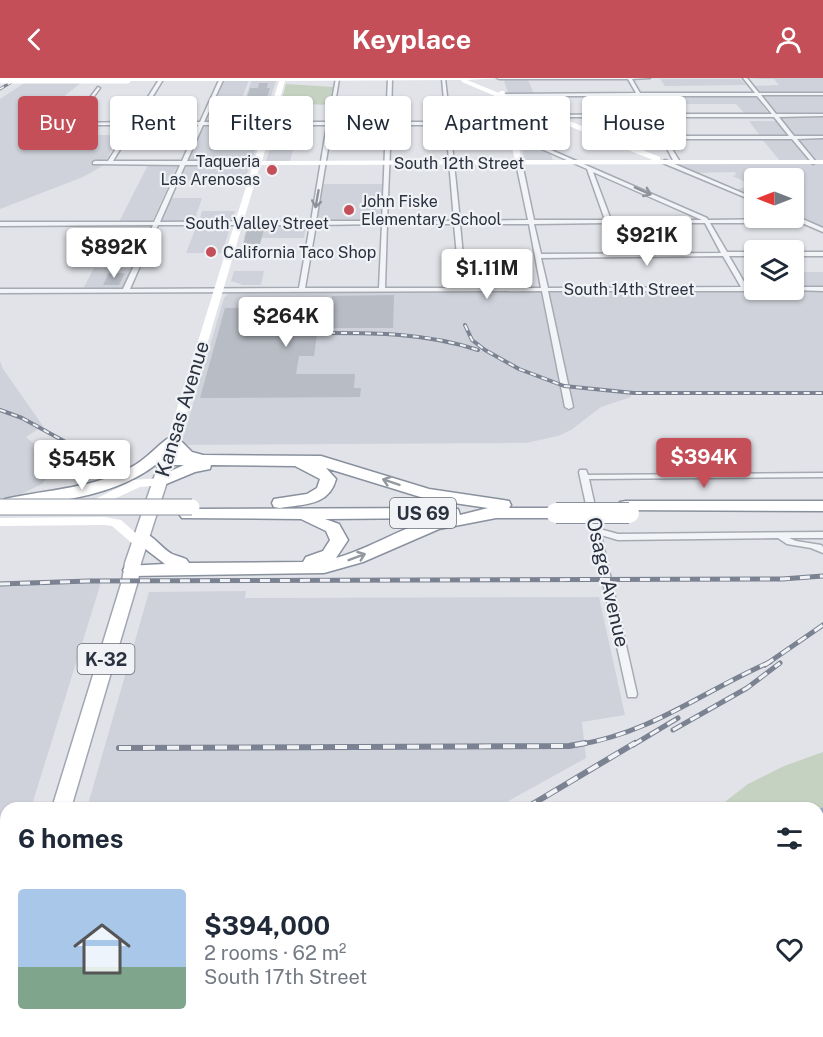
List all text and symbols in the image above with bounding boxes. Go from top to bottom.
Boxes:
icon: back [18,23,51,56]
text: Keyplace [352,23,471,55]
icon: person [772,23,805,56]
chip: Buy [18,96,98,150]
chip: Rent [110,96,197,150]
chip: Filters [209,96,313,150]
chip: New [325,96,411,150]
chip: Apartment [423,96,570,150]
chip: House [582,96,686,150]
place label: Taqueria Las Arenosas [161,152,260,189]
street label: South 12th Street [394,154,524,173]
marker: Taqueria Las Arenosas [265,163,279,177]
north arrow [744,168,804,228]
map controls [744,168,804,300]
one-way arrow [633,186,651,197]
one-way arrow [311,189,322,208]
place label: John Fiske Elementary School [361,192,502,229]
marker: John Fiske Elementary School [342,203,356,217]
street label: South Valley Street [185,214,329,233]
pin: $921K [605,216,689,267]
text: $921K [616,223,678,247]
pin: $892K [72,228,156,279]
text: $892K [80,235,148,259]
button: layers [744,240,804,300]
place label: California Taco Shop [223,243,376,262]
marker: California Taco Shop [204,245,218,259]
pin: $1.11M [438,249,536,300]
text: $1.11M [455,256,519,280]
street label: South 14th Street [564,280,695,299]
pin: $264K [244,297,328,348]
text: $264K [253,304,319,328]
street label: Kansas Avenue [150,338,214,480]
pin: $394K [662,438,746,489]
pin: $545K [40,440,124,491]
text: $394K [670,445,738,469]
text: $545K [48,447,116,471]
one-way arrow [383,476,401,487]
road number: US 69 [390,498,456,528]
street label: Osage Avenue [581,515,635,649]
one-way arrow [347,551,365,562]
road number: K-32 [78,644,134,674]
icon: filters [773,822,806,855]
text: 6 homes [18,823,123,854]
text: $394,000 [204,910,330,941]
icon: home [66,913,138,985]
icon: heart [773,933,806,966]
text: 2 rooms · 62 m² [204,941,346,965]
text: South 17th Street [204,965,367,989]

